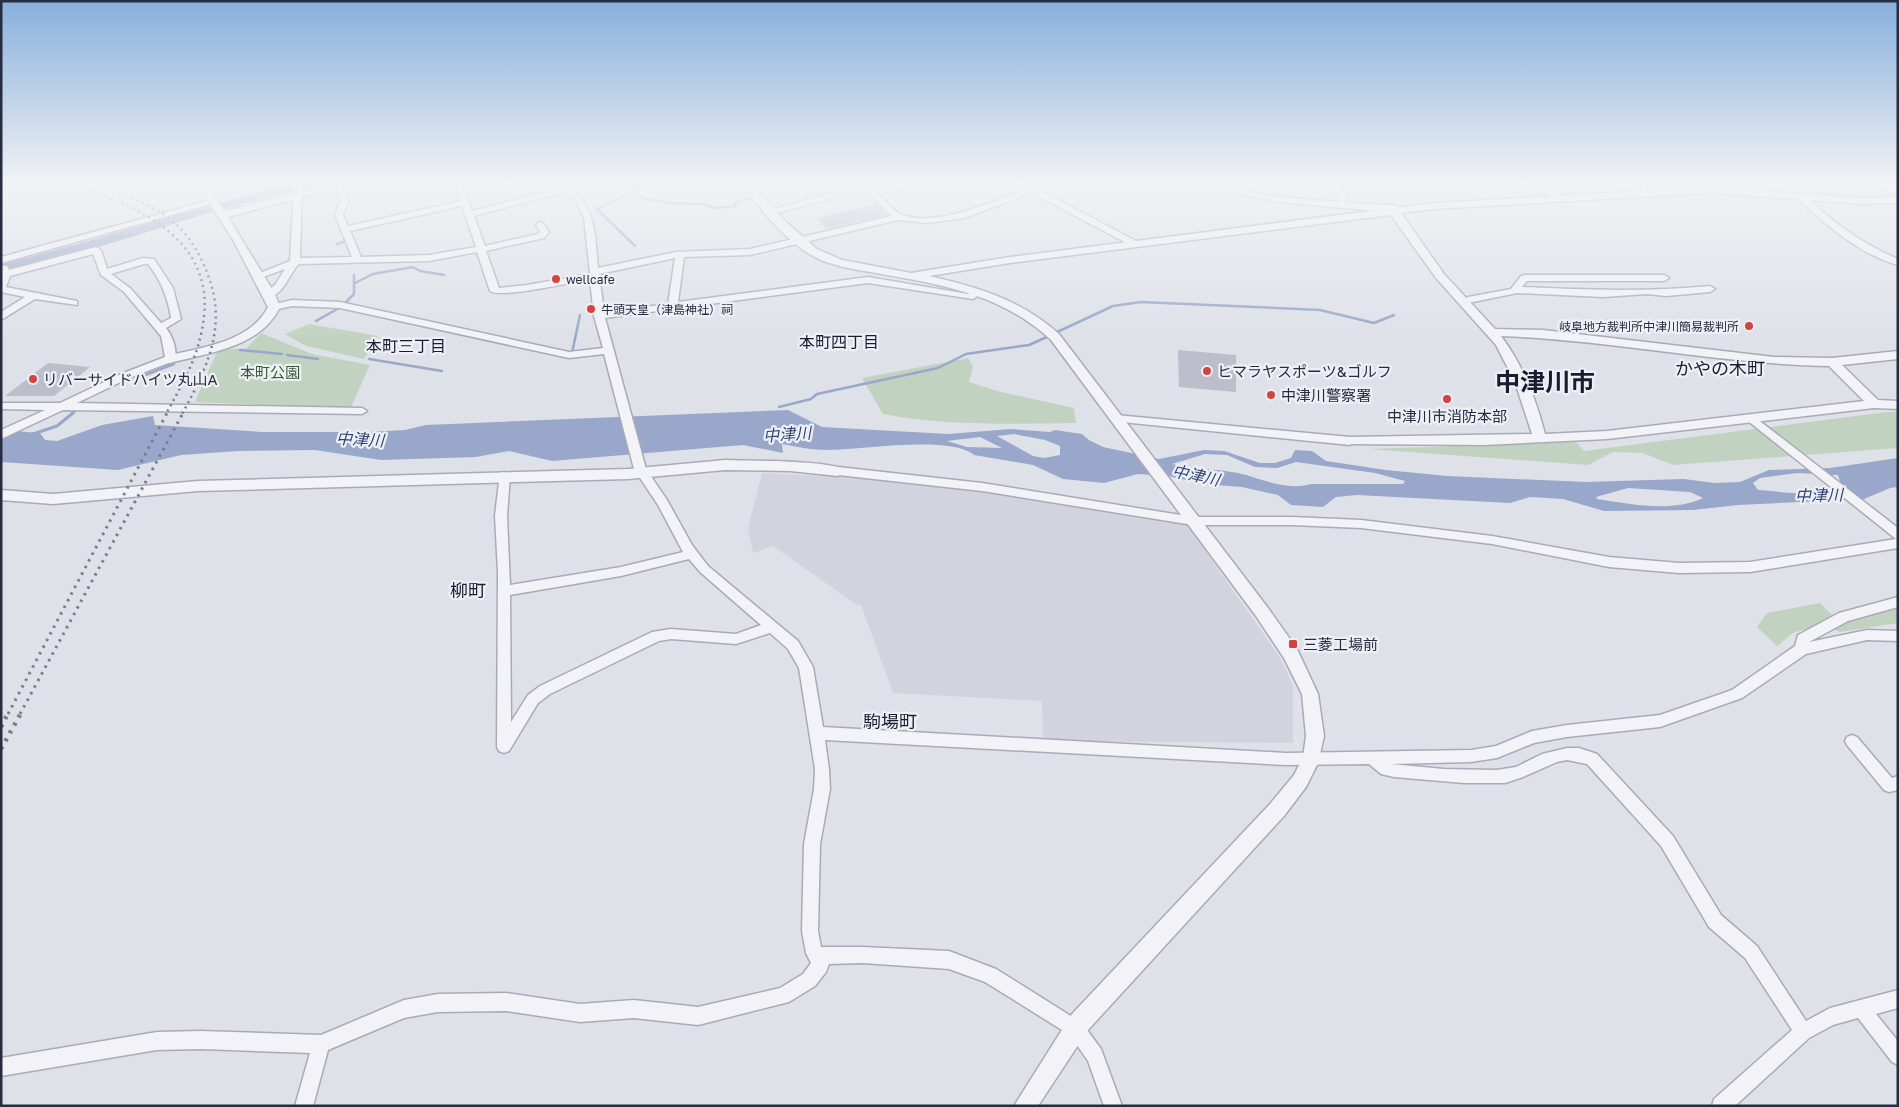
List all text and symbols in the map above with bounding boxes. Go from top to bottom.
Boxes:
place label: wellcafe [566,272,615,287]
marker: wellcafe [550,273,562,285]
place label: 牛頭天皇（津島神社）祠 [601,302,733,317]
marker: 牛頭天皇（津島神社）祠 [585,303,597,315]
place label: 岐阜地方裁判所中津川簡易裁判所 [1559,319,1739,334]
marker: 岐阜地方裁判所中津川簡易裁判所 [1743,320,1755,332]
district label: 本町四丁目 [799,332,879,352]
district label: 本町三丁目 [366,336,446,356]
district label: かやの木町 [1675,357,1765,379]
place label: ヒマラヤスポーツ&ゴルフ [1217,362,1392,380]
park label: 本町公園 [240,363,300,381]
marker: ヒマラヤスポーツ&ゴルフ [1201,365,1213,377]
district label: 中津川市 [1495,366,1595,397]
place label: リバーサイドハイツ丸山A [43,370,217,388]
marker: リバーサイドハイツ丸山A [27,373,39,385]
place label: 中津川警察署 [1281,386,1371,404]
marker: 中津川警察署 [1265,389,1277,401]
marker: 中津川市消防本部 [1441,393,1453,405]
place label: 中津川市消防本部 [1387,407,1507,425]
water label: 中津川 [762,422,814,446]
water label: 中津川 [336,428,386,450]
water label: 中津川 [1170,460,1224,490]
water label: 中津川 [1795,485,1845,505]
district label: 柳町 [450,579,486,601]
place label: 三菱工場前 [1303,635,1378,653]
marker: 三菱工場前 [1287,638,1299,650]
district label: 駒場町 [863,710,917,732]

